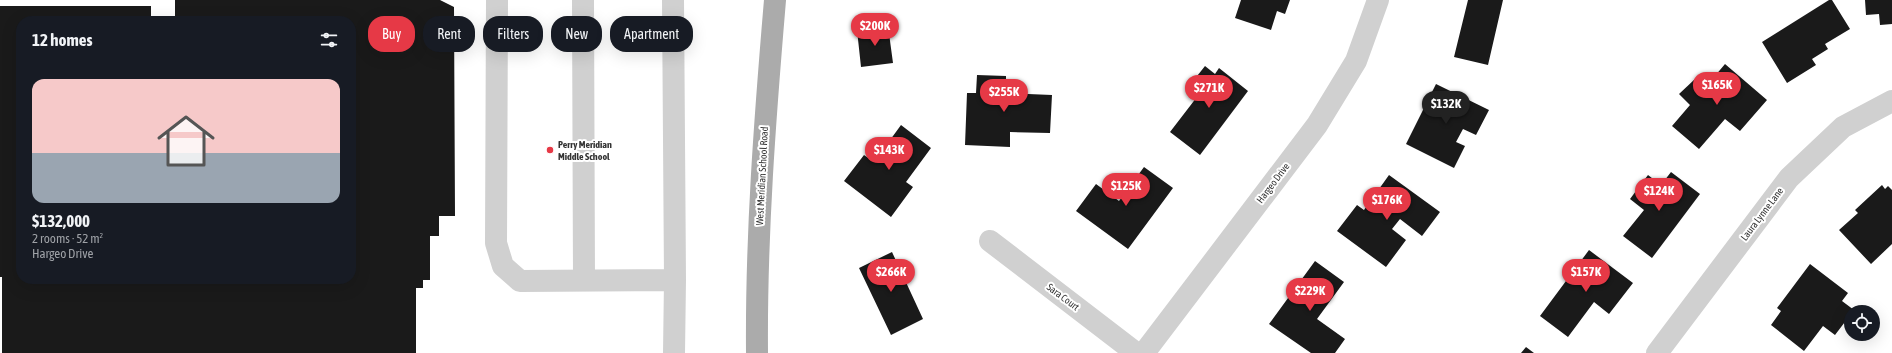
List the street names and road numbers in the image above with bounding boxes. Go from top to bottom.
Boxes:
street label: West Meridian School Road [754,126,770,226]
street label: Hargeo Drive [1254,160,1292,205]
street label: Laura Lynne Lane [1739,185,1786,243]
street label: Sara Court [1045,281,1081,313]

